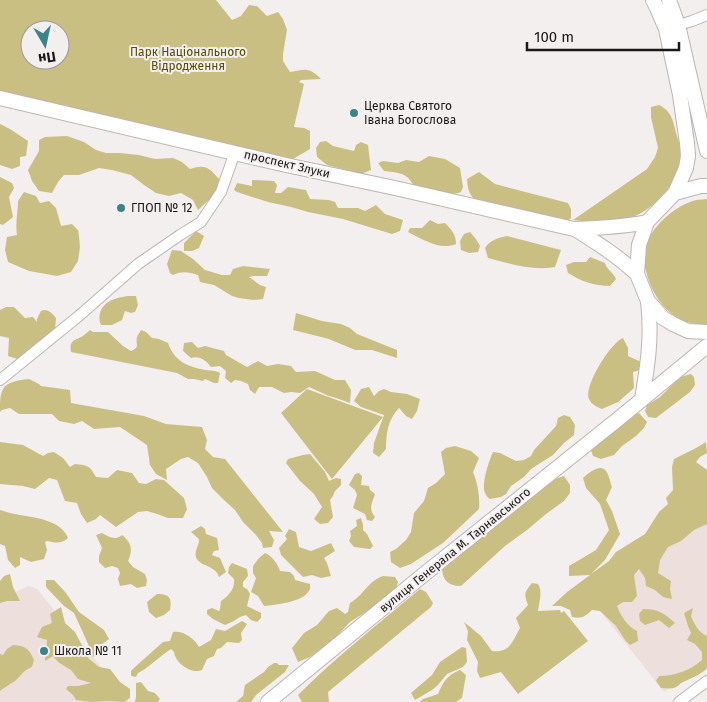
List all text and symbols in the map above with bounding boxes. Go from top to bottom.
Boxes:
north arrow [20,20,70,70]
scale bar [527,20,680,52]
text: 100 m [534,28,574,46]
park label: Парк Національного Відродження [130,45,246,73]
text: Пн [37,48,57,67]
place label: Церква Святого Івана Богослова [364,99,456,127]
marker: Церква Святого Івана Богослова [348,107,360,119]
street label: проспект Злуки [243,147,331,181]
place label: ГПОП № 12 [131,201,193,215]
marker: ГПОП № 12 [115,202,127,214]
street label: вулиця Генерала М. Тарнавського [377,485,533,615]
place label: Школа № 11 [54,644,122,658]
marker: Школа № 11 [38,645,50,657]

